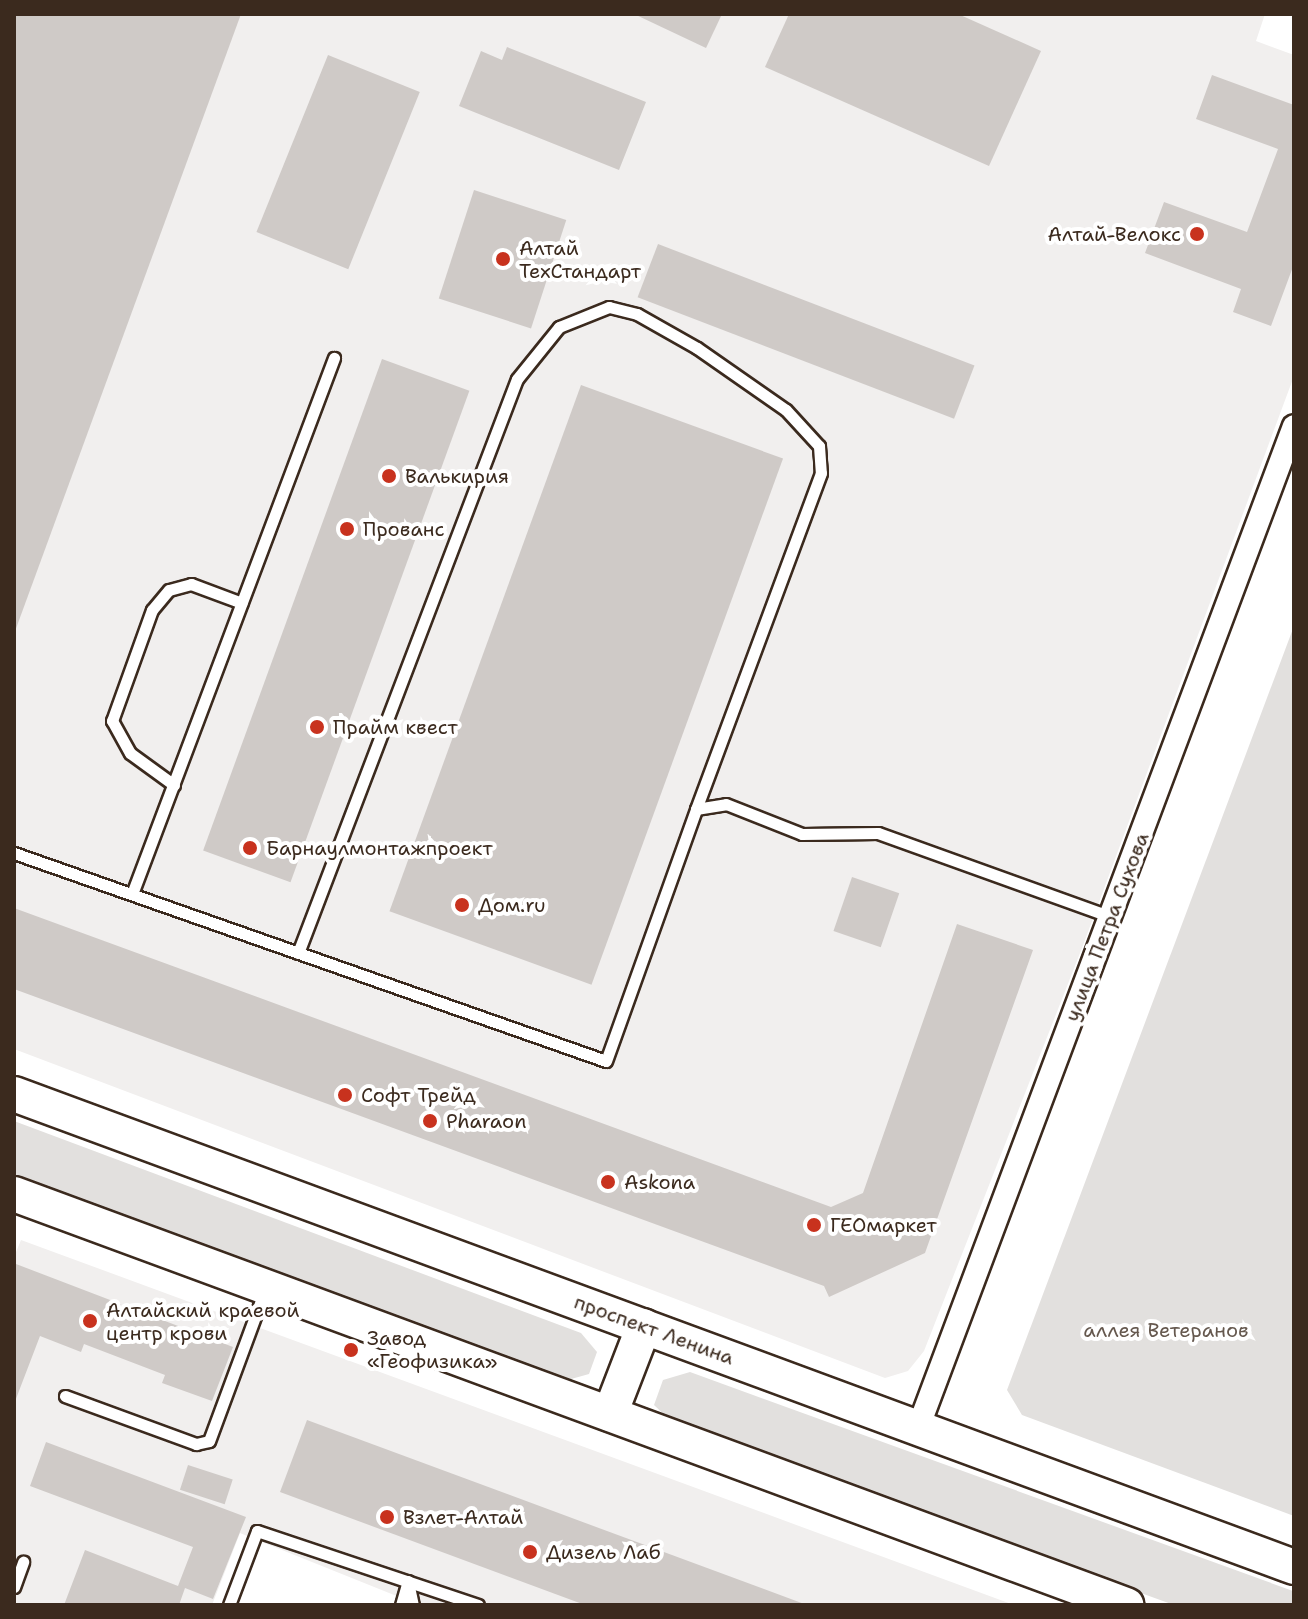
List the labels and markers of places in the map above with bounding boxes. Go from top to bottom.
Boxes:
place label: Алтай-Велокс [1047,222,1181,246]
marker: Алтай-Велокс [1188,225,1206,243]
place label: Алтай ТехСтандарт [519,236,641,283]
marker: Алтай ТехСтандарт [494,250,512,268]
place label: Валькирия [405,464,509,488]
marker: Валькирия [380,467,398,485]
place label: Прованс [363,517,445,541]
marker: Прованс [338,520,356,538]
place label: Прайм квест [333,715,458,739]
marker: Прайм квест [308,718,326,736]
place label: Барнаулмонтажпроект [266,836,493,860]
marker: Барнаулмонтажпроект [241,839,259,857]
place label: Дом.ru [478,893,546,917]
marker: Дом.ru [453,896,471,914]
place label: Софт Трейд [361,1083,476,1107]
marker: Софт Трейд [336,1086,354,1104]
place label: Pharaon [446,1109,526,1133]
marker: Pharaon [421,1112,439,1130]
place label: Askona [624,1170,695,1194]
marker: Askona [599,1173,617,1191]
place label: ГЕОмаркет [830,1213,937,1237]
marker: ГЕОмаркет [805,1216,823,1234]
place label: Алтайский краевой центр крови [106,1298,300,1345]
marker: Алтайский краевой центр крови [81,1312,99,1330]
place label: Завод «Геофизика» [367,1326,498,1373]
marker: Завод «Геофизика» [342,1341,360,1359]
place label: Взлет-Алтай [403,1505,523,1529]
marker: Взлет-Алтай [378,1508,396,1526]
place label: Дизель Лаб [546,1540,661,1564]
marker: Дизель Лаб [521,1543,539,1561]

